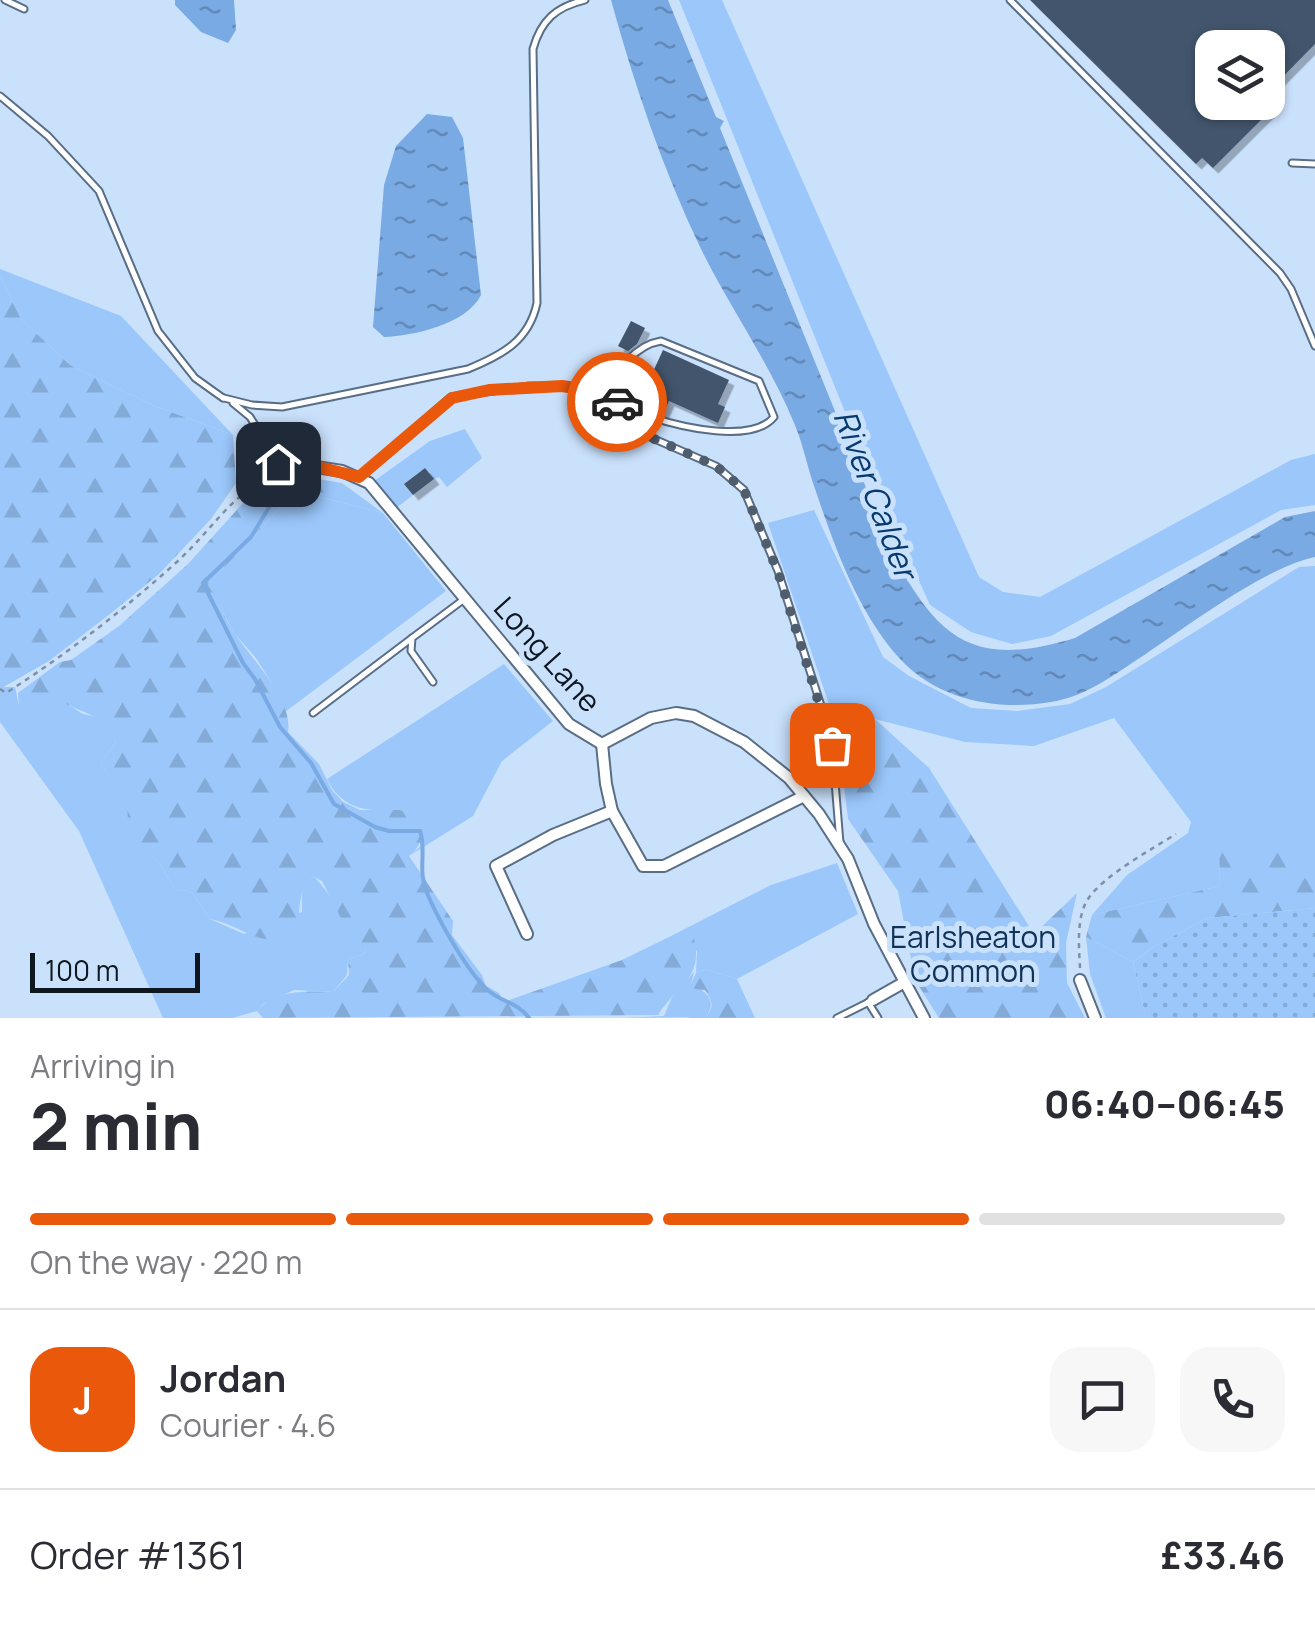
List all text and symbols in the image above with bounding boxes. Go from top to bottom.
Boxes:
map controls [1195,30,1285,120]
button: layers [1195,30,1285,120]
courier [567,352,667,452]
icon: car [590,375,645,430]
water label: River Calder [824,403,930,589]
pin [236,422,321,507]
icon: home [251,437,306,492]
street label: Long Lane [485,588,611,720]
pin [790,703,875,788]
icon: bag [805,718,860,773]
park label: Earlsheaton Common [890,916,1056,991]
scale bar [30,948,200,993]
text: 100 m [45,951,119,989]
text: Arriving in [30,1044,175,1088]
text: 06:40–06:45 [1044,1077,1285,1129]
text: 2 min [30,1081,202,1170]
text: On the way · 220 m [30,1240,302,1284]
button: chat [1050,1347,1155,1452]
button: phone [1180,1347,1285,1452]
text: Jordan [160,1351,286,1403]
text: J [73,1373,92,1425]
text: Courier · 4.6 [160,1403,336,1447]
text: Order #1361 [30,1528,245,1580]
text: £33.46 [1161,1528,1285,1580]

